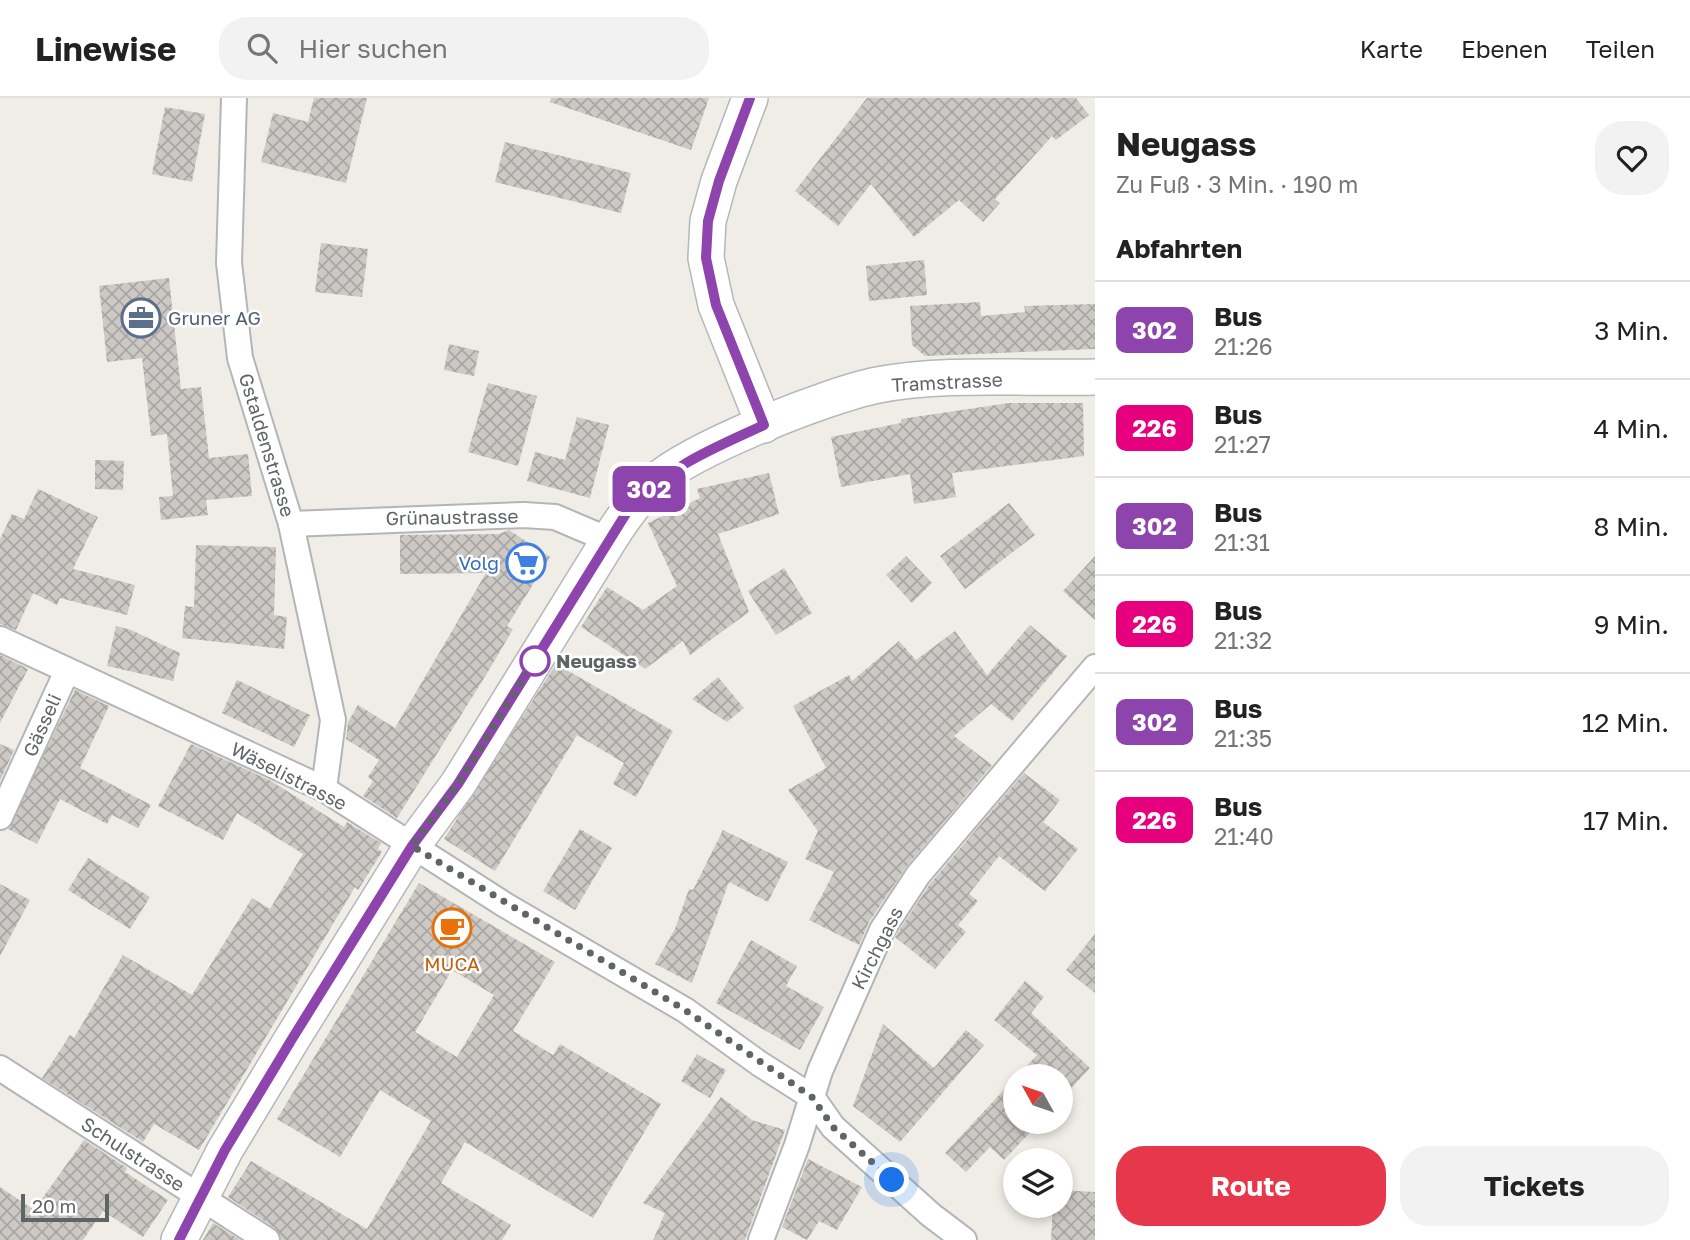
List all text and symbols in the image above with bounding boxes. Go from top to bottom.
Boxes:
search box [219,17,709,80]
text: Linewise [35,29,177,68]
icon: search [243,29,281,67]
text: Hier suchen [299,33,448,64]
text: Karte [1360,34,1423,63]
text: Ebenen [1461,34,1548,63]
text: Teilen [1586,34,1655,63]
button: heart [1595,121,1669,195]
text: Neugass [1116,124,1257,163]
text: Zu Fuß · 3 Min. · 190 m [1116,170,1358,198]
text: Abfahrten [1116,233,1242,264]
office icon: Gruner AG [120,297,162,339]
text: Bus [1214,301,1262,332]
place label: Gruner AG [168,306,261,329]
text: 302 [1132,315,1177,344]
text: 3 Min. [1594,315,1669,346]
text: 21:26 [1214,332,1273,360]
street label: Tramstrasse [891,367,1003,396]
street label: Gstaldenstrasse [235,370,300,519]
text: Bus [1214,399,1262,430]
text: 226 [1132,413,1177,442]
text: 4 Min. [1594,413,1669,444]
text: 21:27 [1214,430,1271,458]
line badge: 302 [609,466,689,512]
text: 302 [627,474,671,503]
text: Bus [1214,497,1262,528]
street label: Grünaustrasse [385,504,519,529]
text: 302 [1132,511,1177,540]
text: 8 Min. [1594,511,1669,542]
text: 21:31 [1214,528,1270,556]
supermarket icon: Volg [505,542,547,584]
place label: Volg [458,551,499,574]
text: Bus [1214,595,1262,626]
text: 226 [1132,609,1177,638]
text: 9 Min. [1594,609,1669,640]
text: 21:32 [1214,626,1272,654]
marker: Neugass [520,646,550,676]
place label: Neugass [556,649,637,672]
street label: Gässeli [18,690,66,760]
text: Bus [1214,693,1262,724]
text: 302 [1132,707,1177,736]
text: 12 Min. [1582,707,1669,738]
text: 21:35 [1214,724,1272,752]
street label: Wäselistrasse [227,736,351,815]
text: Bus [1214,791,1262,822]
text: 226 [1132,805,1177,834]
text: 17 Min. [1583,805,1669,836]
text: 21:40 [1214,822,1274,850]
street label: Kirchgass [846,902,907,993]
cafe icon: MUCA [431,907,473,949]
place label: MUCA [424,952,480,975]
north arrow [1003,1064,1073,1134]
map controls [1003,1064,1073,1218]
street label: Schulstrasse [77,1112,189,1196]
button: Route [1116,1146,1386,1226]
button: Tickets [1400,1146,1669,1226]
button: layers [1003,1148,1073,1218]
your location [874,1162,909,1197]
scale bar [21,1191,108,1223]
text: 20 m [32,1194,76,1217]

